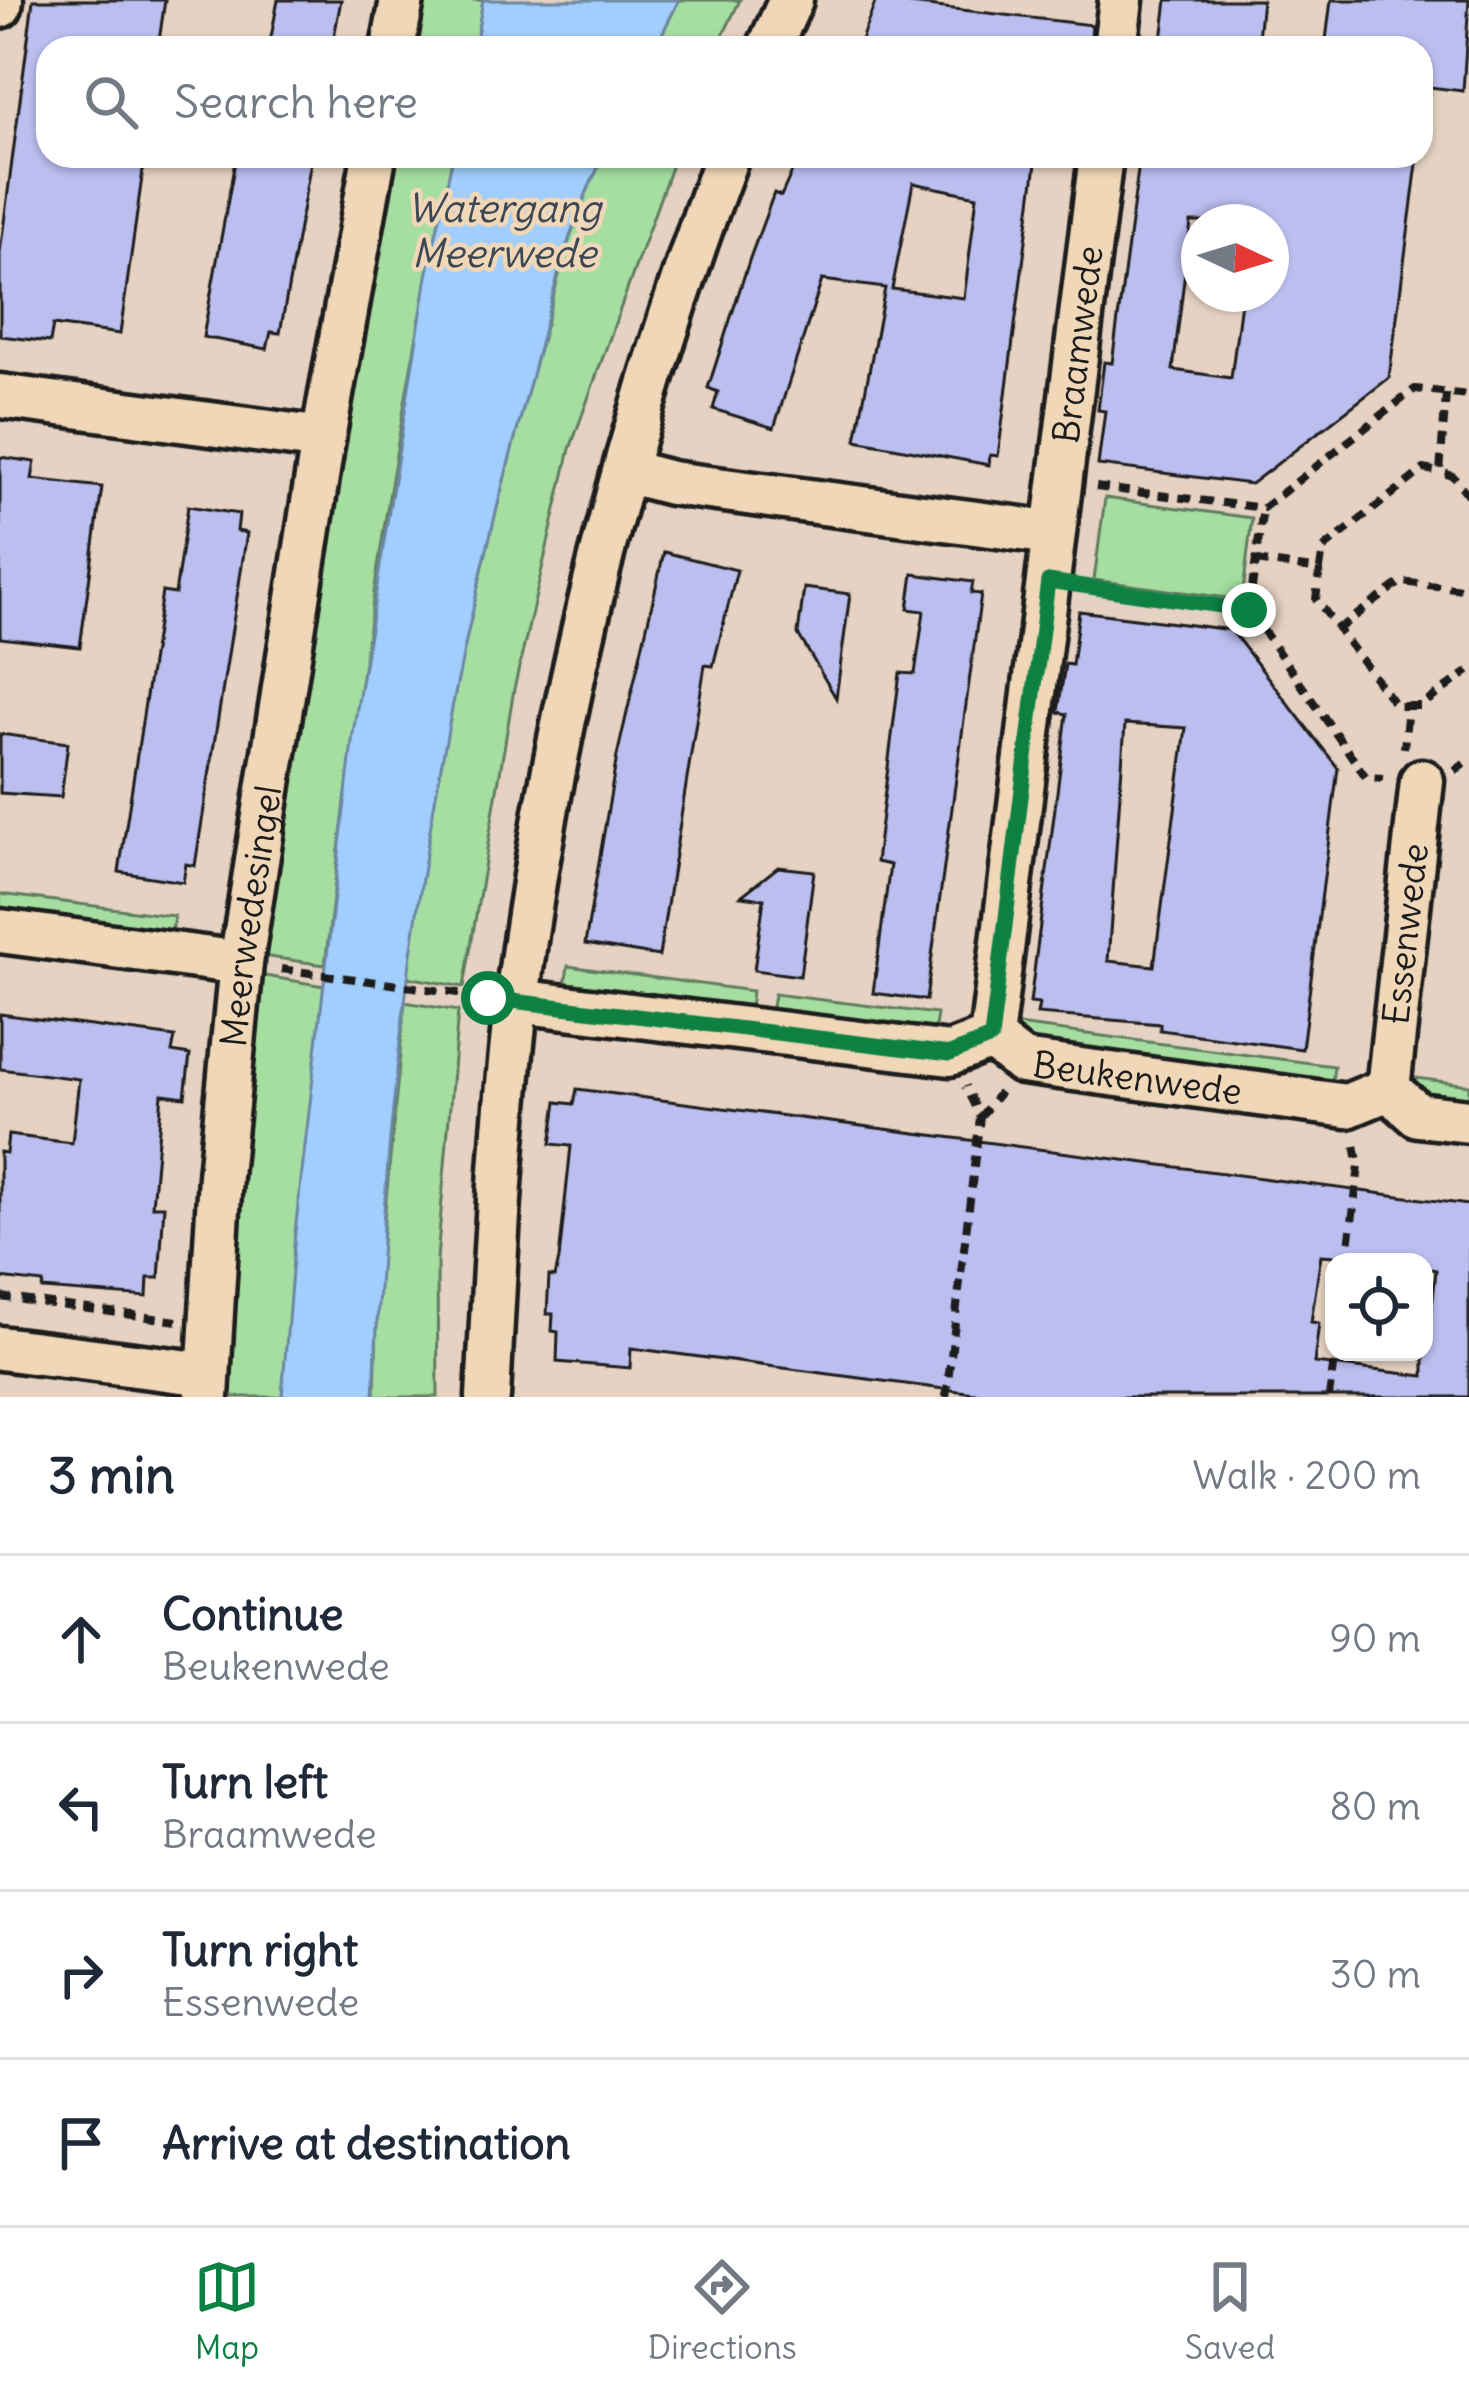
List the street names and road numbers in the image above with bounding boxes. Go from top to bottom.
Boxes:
street label: Braamwede [1043,243,1113,446]
street label: Meerwedesingel [211,782,291,1049]
street label: Essenwede [1373,841,1438,1027]
street label: Beukenwede [1030,1042,1245,1115]

